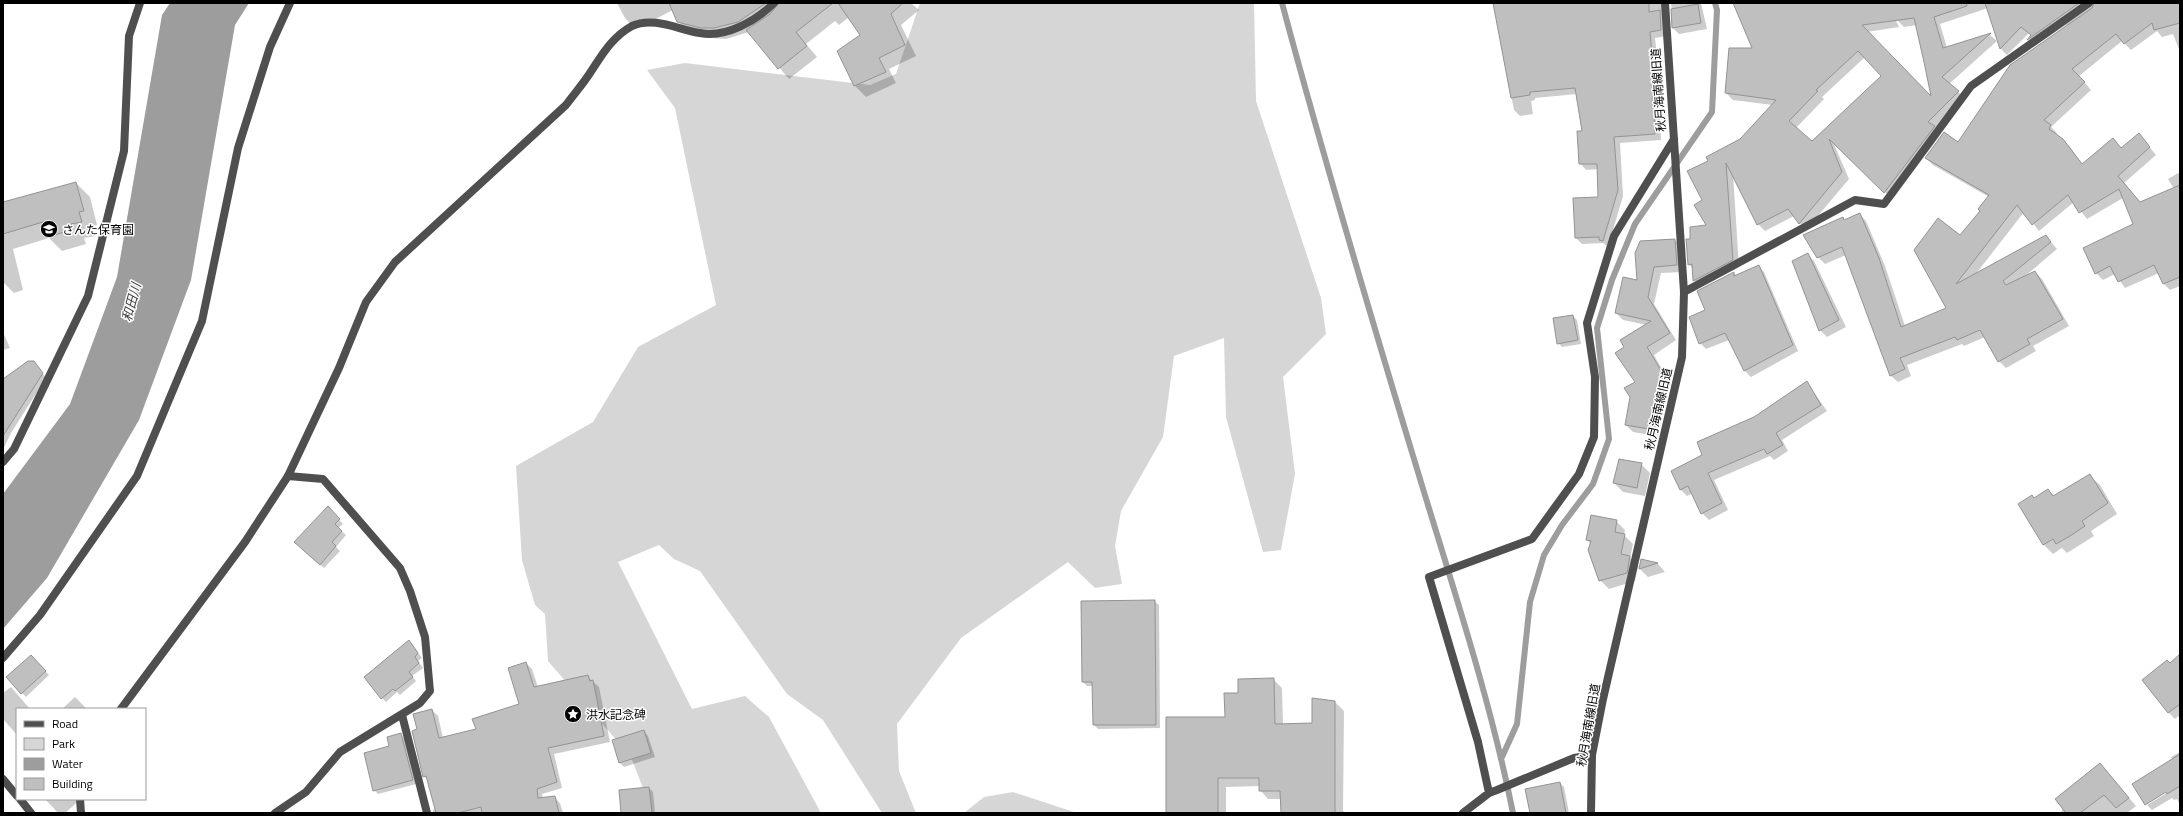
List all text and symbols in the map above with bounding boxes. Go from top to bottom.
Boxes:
street label: 秋月海南線旧道 [1646,47,1670,133]
school or university icon: さんた保育園 [39,219,59,239]
place label: さんた保育園 [62,220,134,239]
water label: 和田川 [116,279,146,323]
street label: 秋月海南線旧道 [1639,366,1677,452]
street label: 秋月海南線旧道 [1571,682,1605,768]
place icon: 洪水記念碑 [563,704,583,724]
place label: 洪水記念碑 [586,705,646,724]
legend [16,708,146,800]
text: Road [52,714,78,733]
text: Park [52,734,75,753]
text: Water [52,754,83,773]
text: Building [52,774,93,793]

